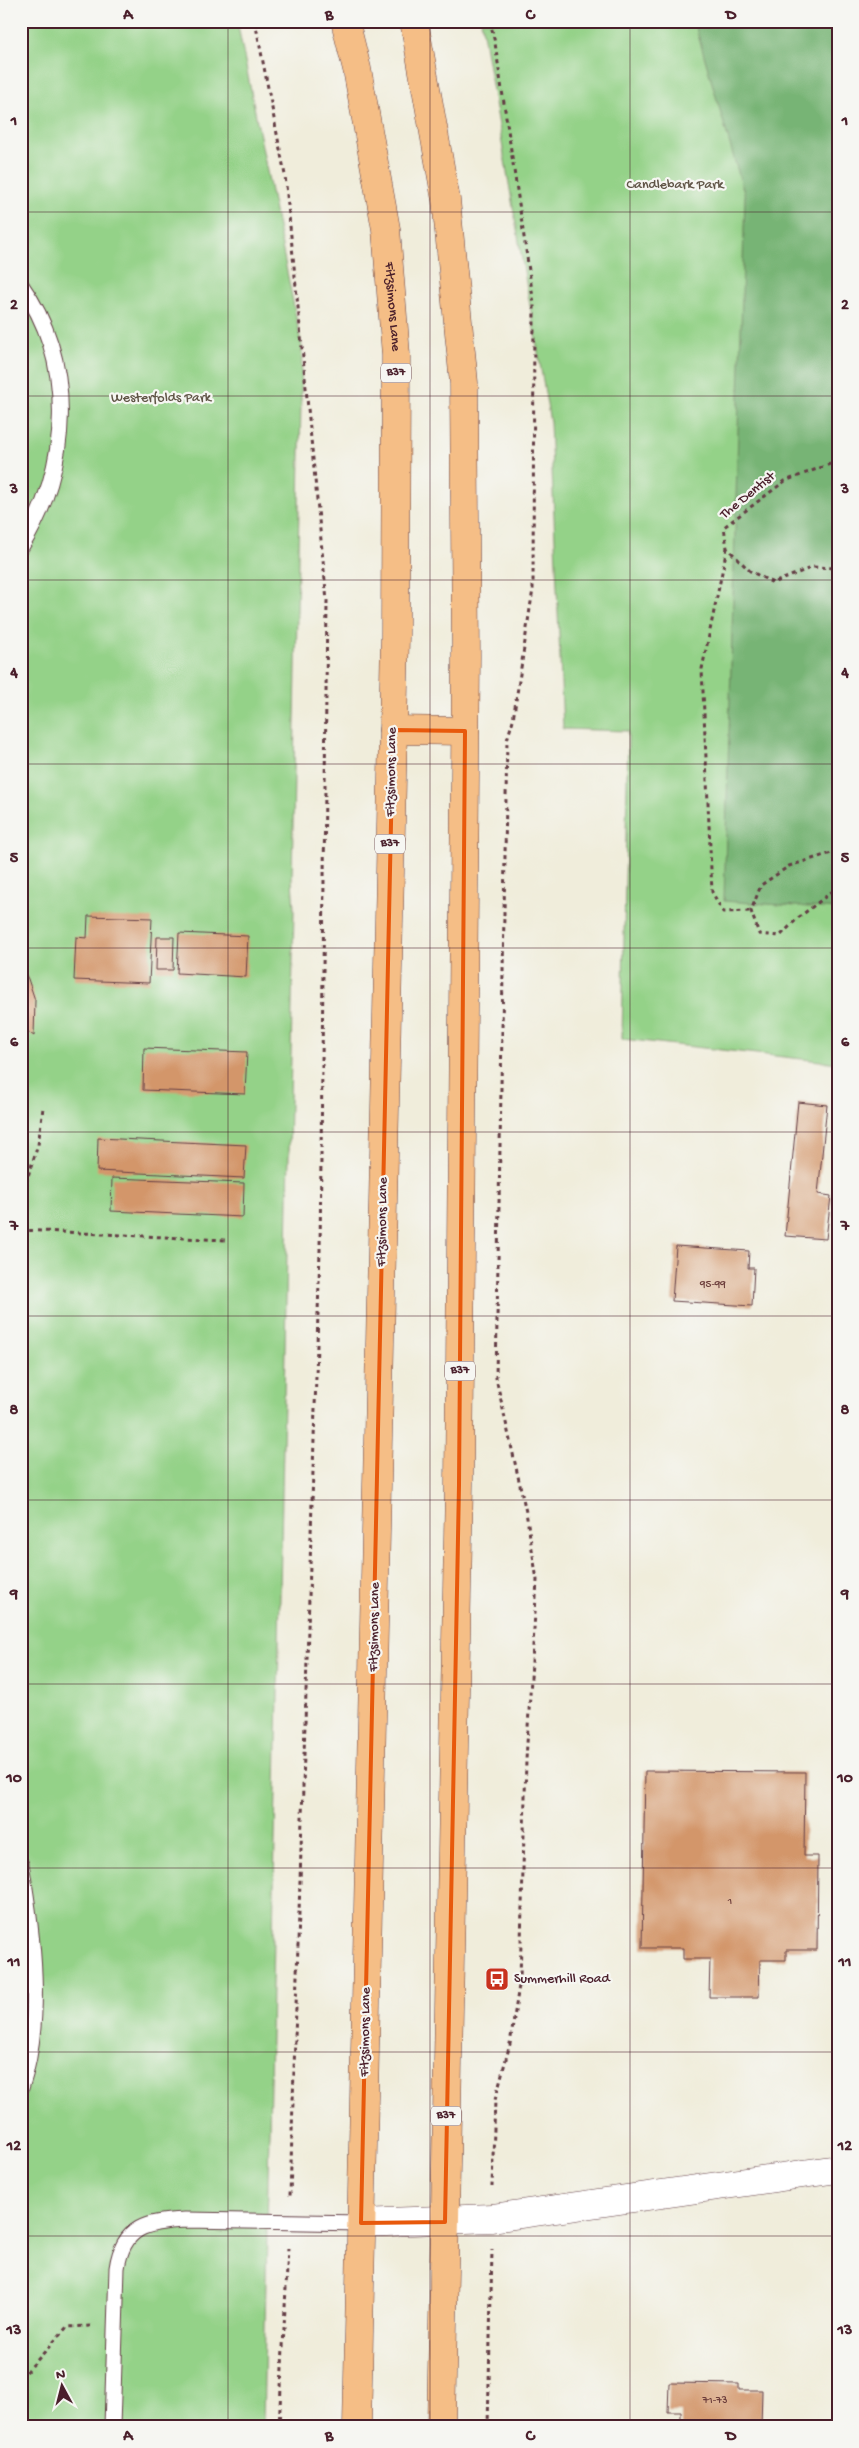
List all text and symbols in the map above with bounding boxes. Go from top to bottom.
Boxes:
text: A [122,7,134,26]
text: B [324,7,334,26]
text: C [525,7,536,26]
text: D [724,7,737,26]
text: 1 [10,113,17,132]
text: 1 [841,113,848,132]
park label: Candlebark Park [627,177,725,194]
street label: Fitzsimons Lane [380,260,404,353]
text: 2 [10,297,18,316]
text: 2 [841,297,849,316]
road number: B37 [381,363,411,382]
park label: Westerfolds Park [111,390,213,407]
street label: The Dentist [716,468,780,524]
text: 3 [9,481,18,500]
text: 3 [840,481,849,500]
text: 4 [9,665,18,684]
text: 4 [840,665,849,684]
street label: Fitzsimons Lane [383,726,401,818]
road number: B37 [375,834,405,854]
text: 5 [10,850,19,869]
text: 5 [841,850,850,869]
text: 6 [10,1034,19,1053]
text: 6 [841,1034,850,1053]
street label: Fitzsimons Lane [374,1176,392,1268]
text: 7 [9,1218,19,1237]
text: 7 [840,1218,850,1237]
house number: 95-99 [699,1279,726,1291]
road number: B37 [445,1362,475,1380]
text: 8 [10,1402,19,1421]
text: 8 [841,1402,850,1421]
street label: Fitzsimons Lane [366,1581,384,1673]
text: 9 [9,1586,18,1605]
text: 9 [840,1586,849,1605]
text: 10 [5,1770,22,1789]
text: 10 [836,1770,853,1789]
house number: 1 [727,1896,732,1908]
text: 11 [7,1954,20,1973]
text: 11 [838,1954,851,1973]
bus stop icon: Summerhill Road [484,1966,510,1992]
place label: Summerhill Road [514,1971,612,1988]
street label: Fitzsimons Lane [357,1986,375,2078]
road number: B37 [431,2106,461,2126]
text: 12 [6,2138,21,2157]
text: 12 [837,2138,852,2157]
text: 13 [6,2322,21,2341]
text: 13 [837,2322,852,2341]
north arrow [38,2360,88,2410]
text: N [55,2367,66,2385]
house number: 71-73 [701,2395,728,2407]
text: A [122,2428,134,2447]
text: B [324,2428,334,2447]
text: C [525,2428,536,2447]
text: D [724,2428,737,2447]

